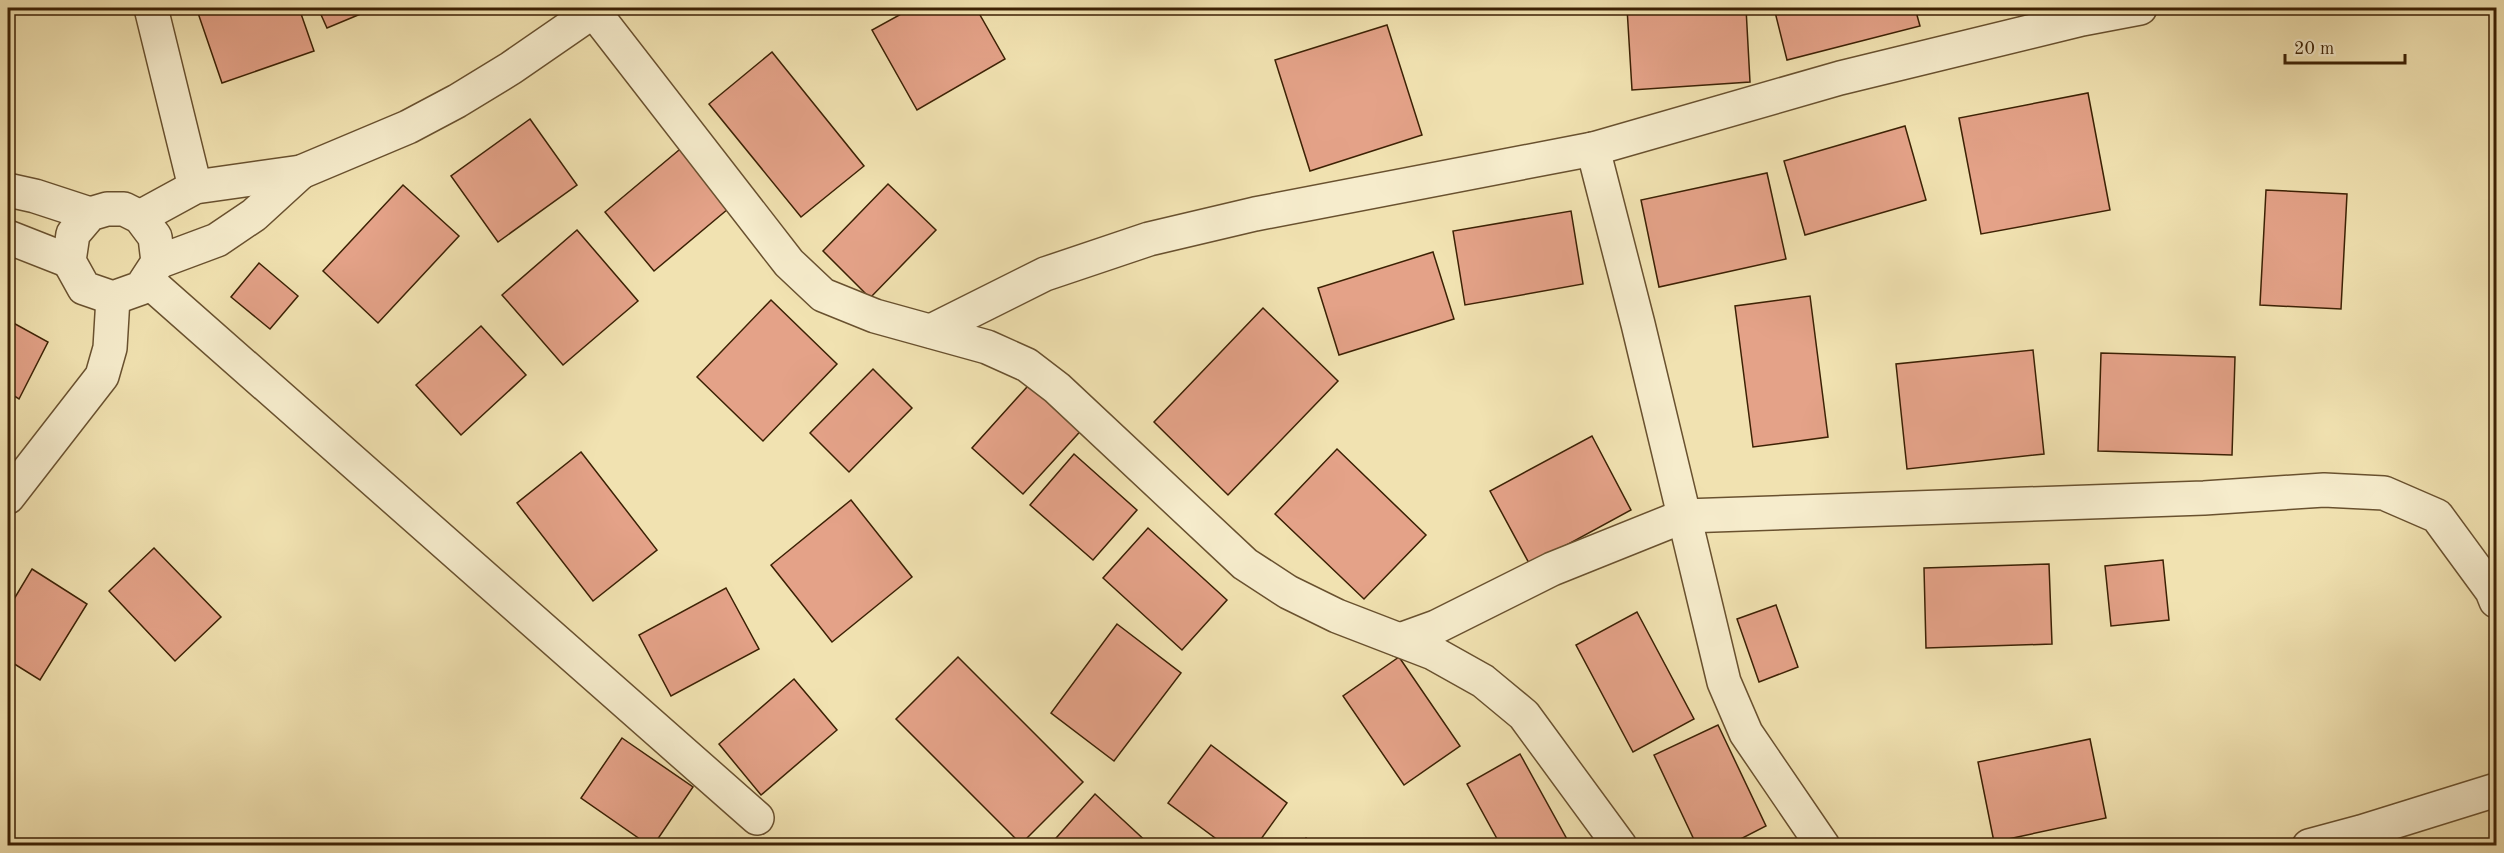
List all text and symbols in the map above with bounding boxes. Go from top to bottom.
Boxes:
scale bar [2285,27,2405,65]
text: 20 m [2294,40,2334,58]

